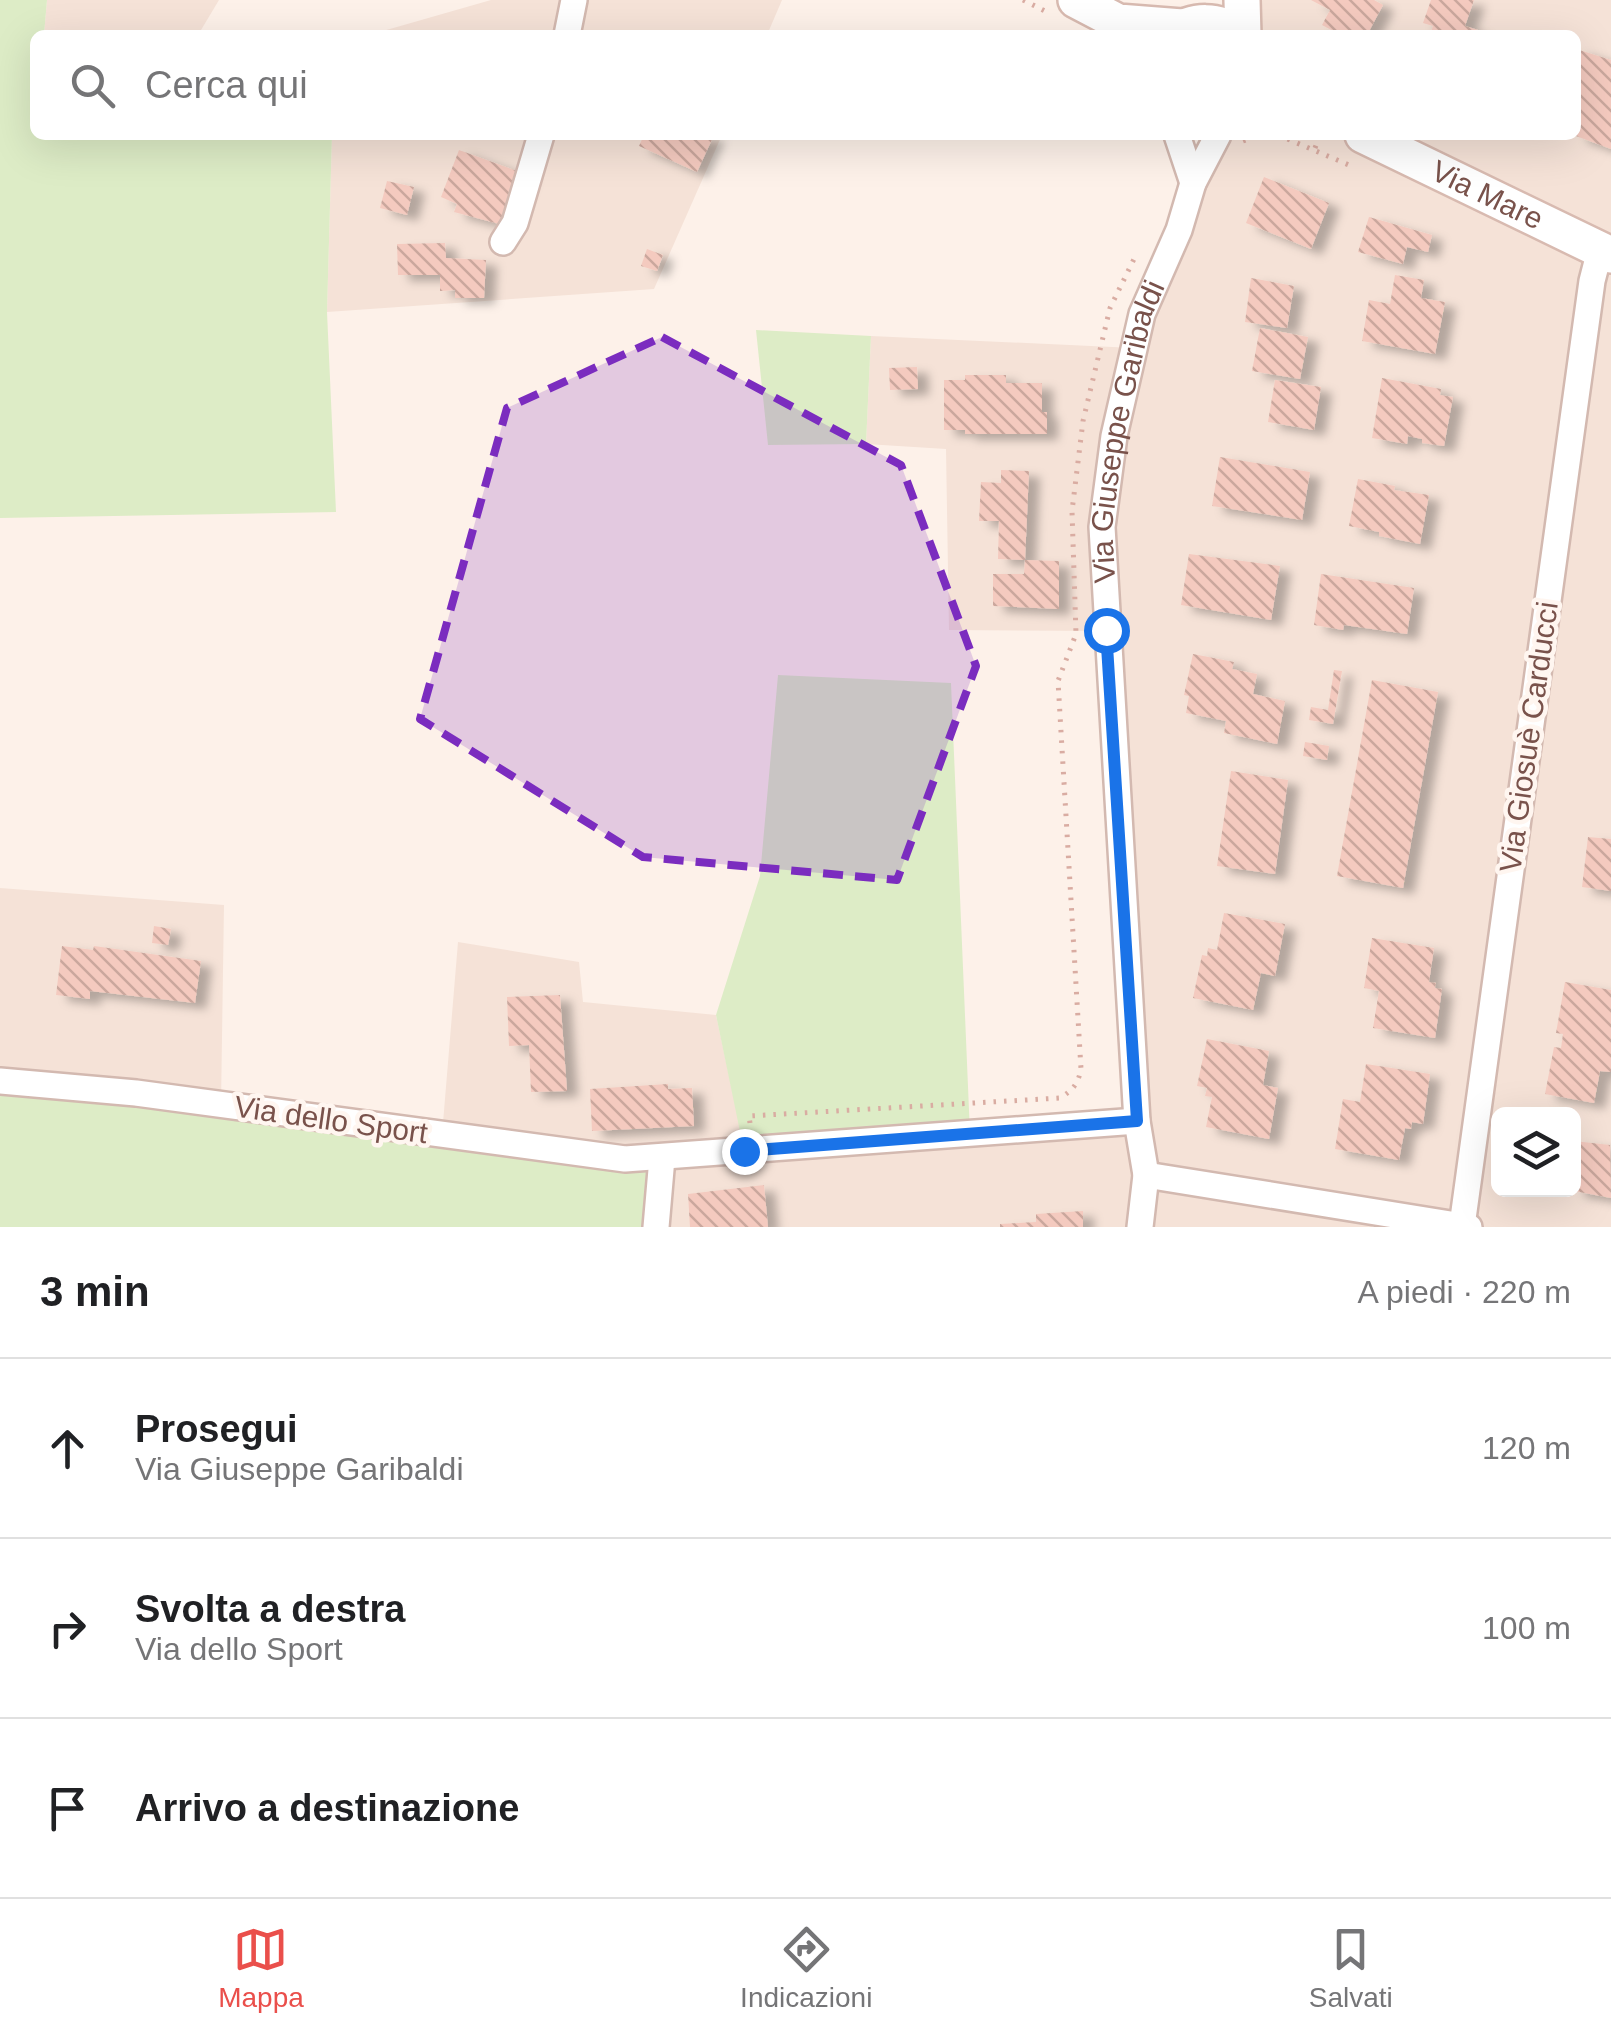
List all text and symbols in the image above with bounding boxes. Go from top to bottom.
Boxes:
search box [30,30,1581,140]
icon: search [65,58,120,113]
text: Cerca qui [145,64,308,106]
street label: Via Mare [1426,154,1548,236]
street label: Via Giuseppe Garibaldi [1084,275,1171,584]
street label: Via Giosuè Carducci [1493,600,1564,874]
route start [1084,608,1130,654]
street label: Via dello Sport [232,1090,430,1149]
map controls [1491,1107,1581,1197]
button: layers [1491,1107,1581,1197]
route end [722,1129,768,1175]
text: 3 min [40,1268,150,1315]
text: A piedi · 220 m [1358,1274,1571,1310]
text: Prosegui [135,1408,298,1450]
icon: ahead [40,1421,95,1476]
text: 120 m [1482,1430,1571,1466]
text: Via Giuseppe Garibaldi [135,1451,464,1487]
text: Svolta a destra [135,1588,405,1630]
icon: right [40,1601,95,1656]
text: 100 m [1482,1610,1571,1646]
text: Via dello Sport [135,1631,343,1667]
icon: arrive [40,1781,95,1836]
text: Arrivo a destinazione [135,1787,519,1829]
tab: Mappa [218,1922,304,2014]
tab: Indicazioni [740,1922,872,2014]
tab: Salvati [1309,1922,1393,2014]

